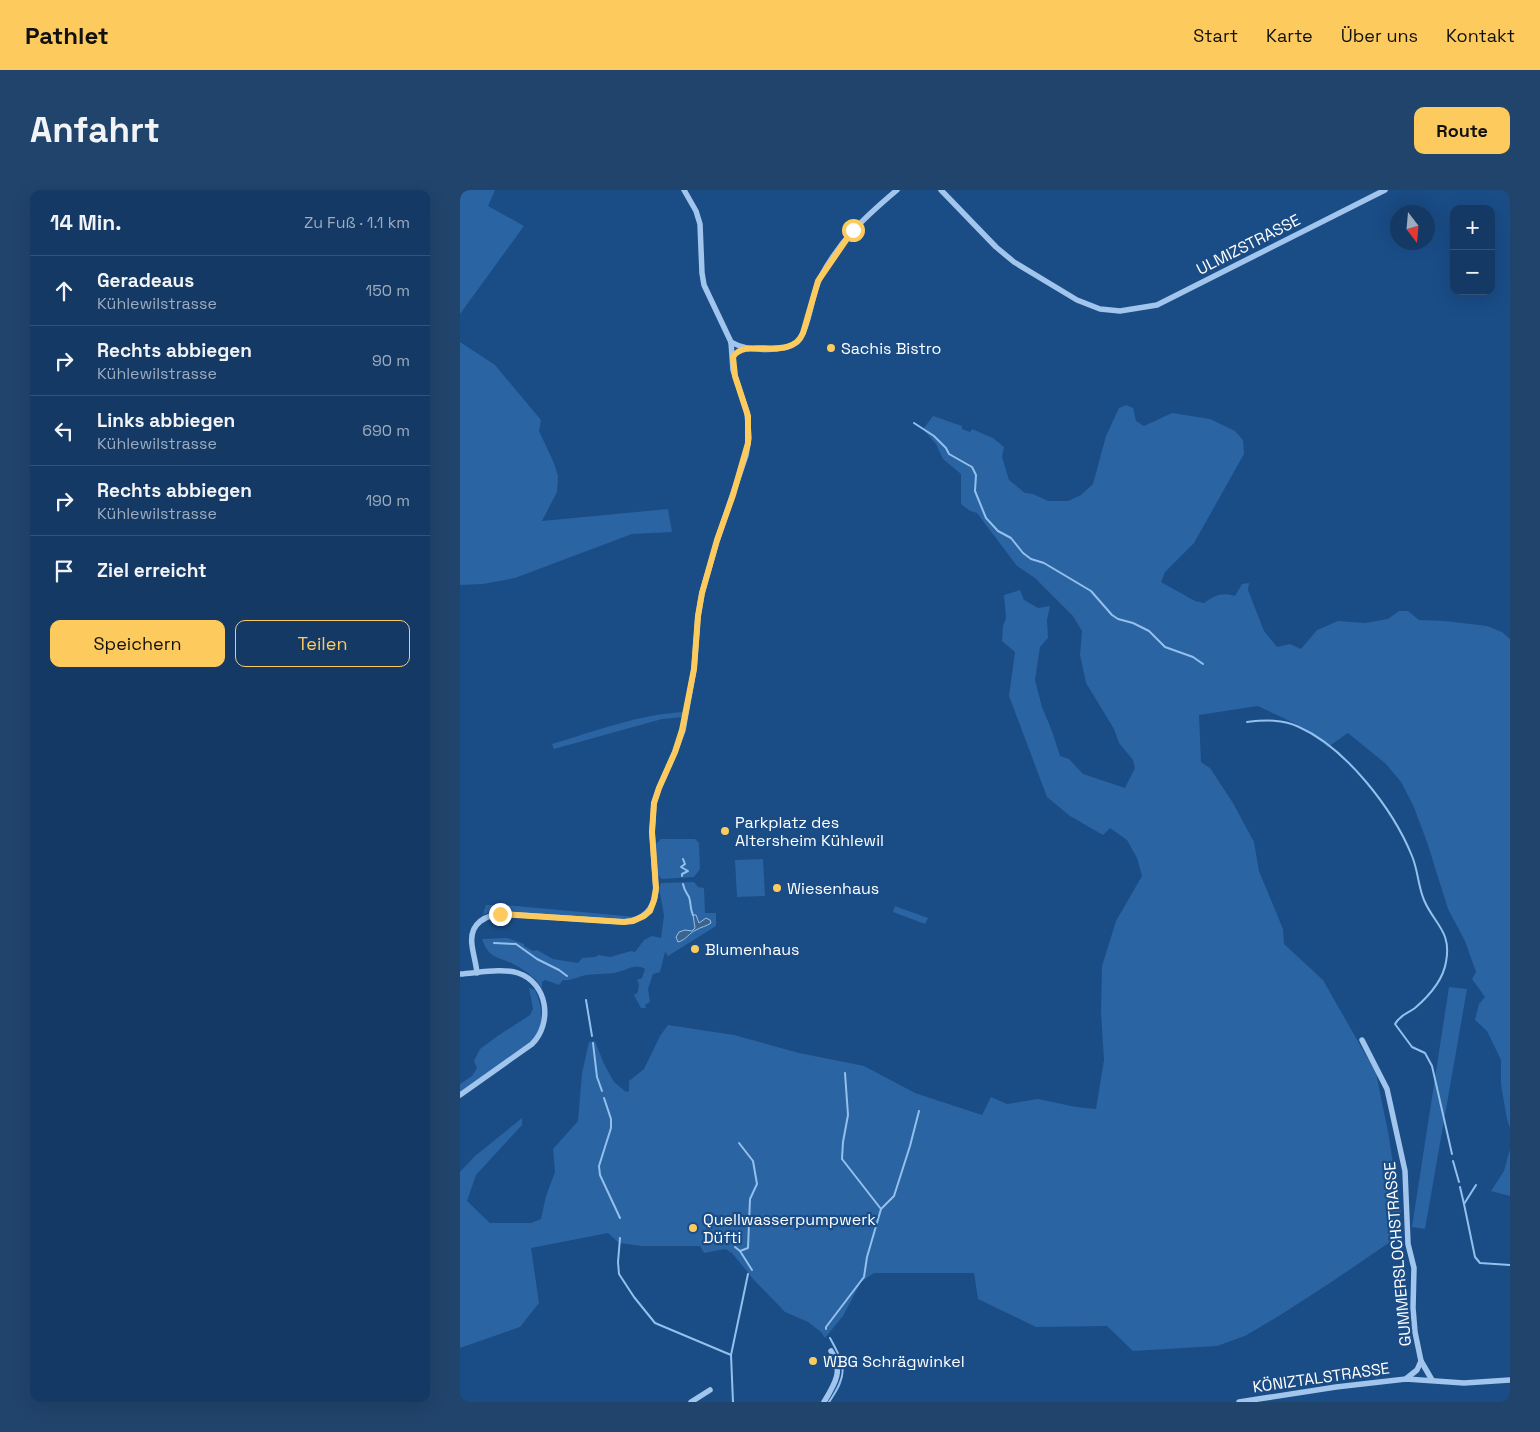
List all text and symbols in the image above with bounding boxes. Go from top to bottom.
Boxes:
text: Pathlet [25,20,109,51]
text: Start [1193,24,1238,47]
text: Karte [1266,24,1313,47]
text: Über uns [1341,24,1418,47]
text: Kontakt [1446,24,1515,47]
button: Route [1414,107,1510,154]
text: Anfahrt [30,108,160,152]
north arrow [1390,205,1435,250]
map controls [1450,205,1495,295]
button: + [1450,205,1495,250]
text: 14 Min. [50,209,121,236]
street label: ULMIZSTRASSE [1193,209,1304,280]
text: Zu Fuß · 1.1 km [304,212,410,233]
route start [842,219,865,242]
button: − [1450,250,1495,295]
text: Geradeaus [97,268,194,293]
icon: ahead [50,277,78,305]
text: 150 m [366,280,410,301]
text: Kühlewilstrasse [97,293,217,314]
text: Rechts abbiegen [97,338,252,363]
place label: Sachis Bistro [841,338,941,359]
marker: Sachis Bistro [825,342,837,354]
icon: right [50,347,78,375]
text: 90 m [372,350,410,371]
text: Kühlewilstrasse [97,363,217,384]
text: Links abbiegen [97,408,235,433]
icon: left [50,417,78,445]
text: 690 m [362,420,410,441]
text: Kühlewilstrasse [97,433,217,454]
text: Rechts abbiegen [97,478,252,503]
icon: right [50,487,78,515]
text: 190 m [365,490,410,511]
text: Kühlewilstrasse [97,503,217,524]
icon: arrive [50,557,78,585]
text: Ziel erreicht [97,558,207,583]
button: Speichern [50,620,225,667]
button: Teilen [235,620,410,667]
place label: Parkplatz des Altersheim Kühlewil [735,812,884,851]
marker: Parkplatz des Altersheim Kühlewil [719,825,731,837]
place label: Wiesenhaus [787,878,879,899]
marker: Wiesenhaus [771,882,783,894]
route end [489,903,512,926]
place label: Blumenhaus [705,939,799,960]
marker: Blumenhaus [689,943,701,955]
street label: GUMMERSLOCHSTRASSE [1379,1161,1416,1347]
place label: Quellwasserpumpwerk Düfti [703,1209,876,1248]
marker: Quellwasserpumpwerk Düfti [687,1222,699,1234]
place label: WBG Schrägwinkel [823,1351,965,1372]
marker: WBG Schrägwinkel [807,1355,819,1367]
street label: KÖNIZTALSTRASSE [1251,1357,1391,1398]

